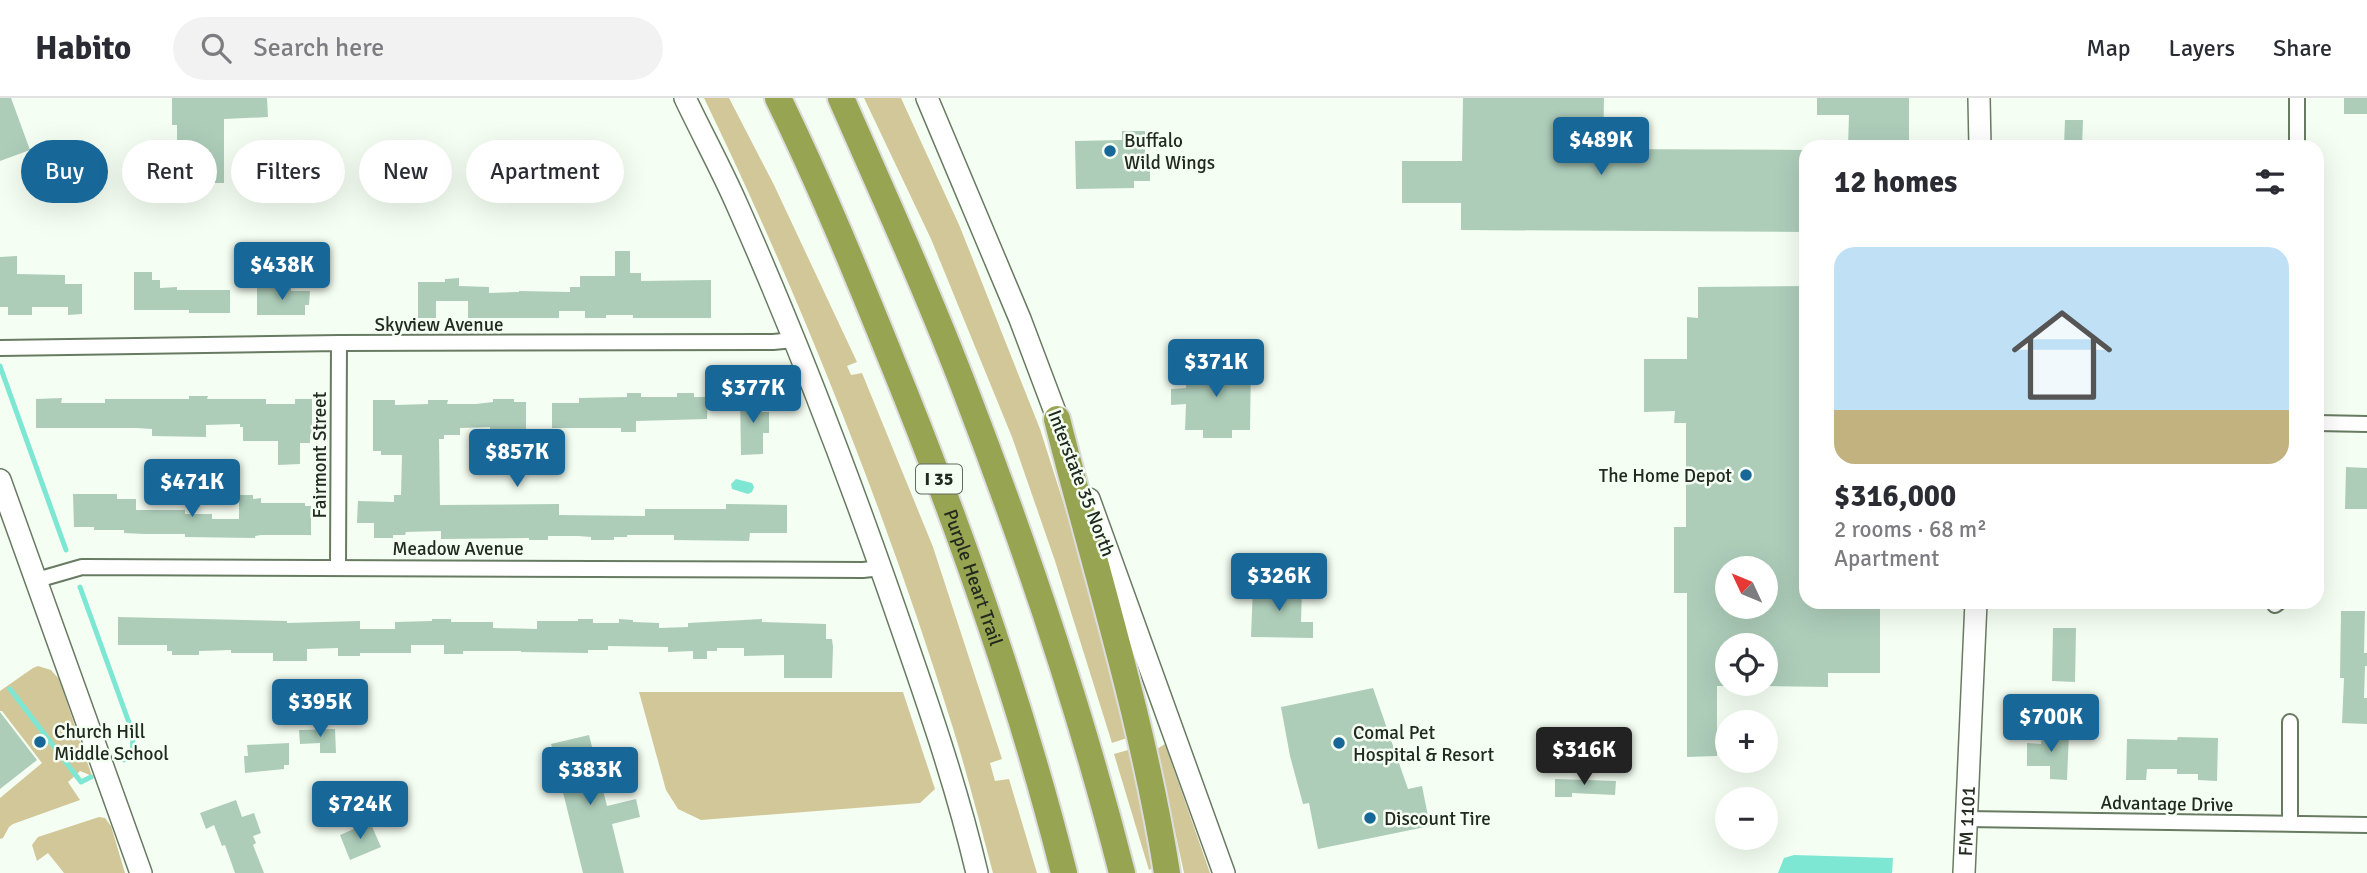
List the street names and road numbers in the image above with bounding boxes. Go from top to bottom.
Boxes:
street label: Skyview Avenue [374,313,504,337]
street label: Fairmont Street [308,391,332,518]
street label: Interstate 35 North [1042,407,1120,560]
road number: I 35 [916,464,962,494]
street label: Purple Heart Trail [938,506,1008,649]
street label: Meadow Avenue [392,537,524,561]
street label: FM 1101 [1954,785,1981,857]
street label: Advantage Drive [2100,791,2233,817]

